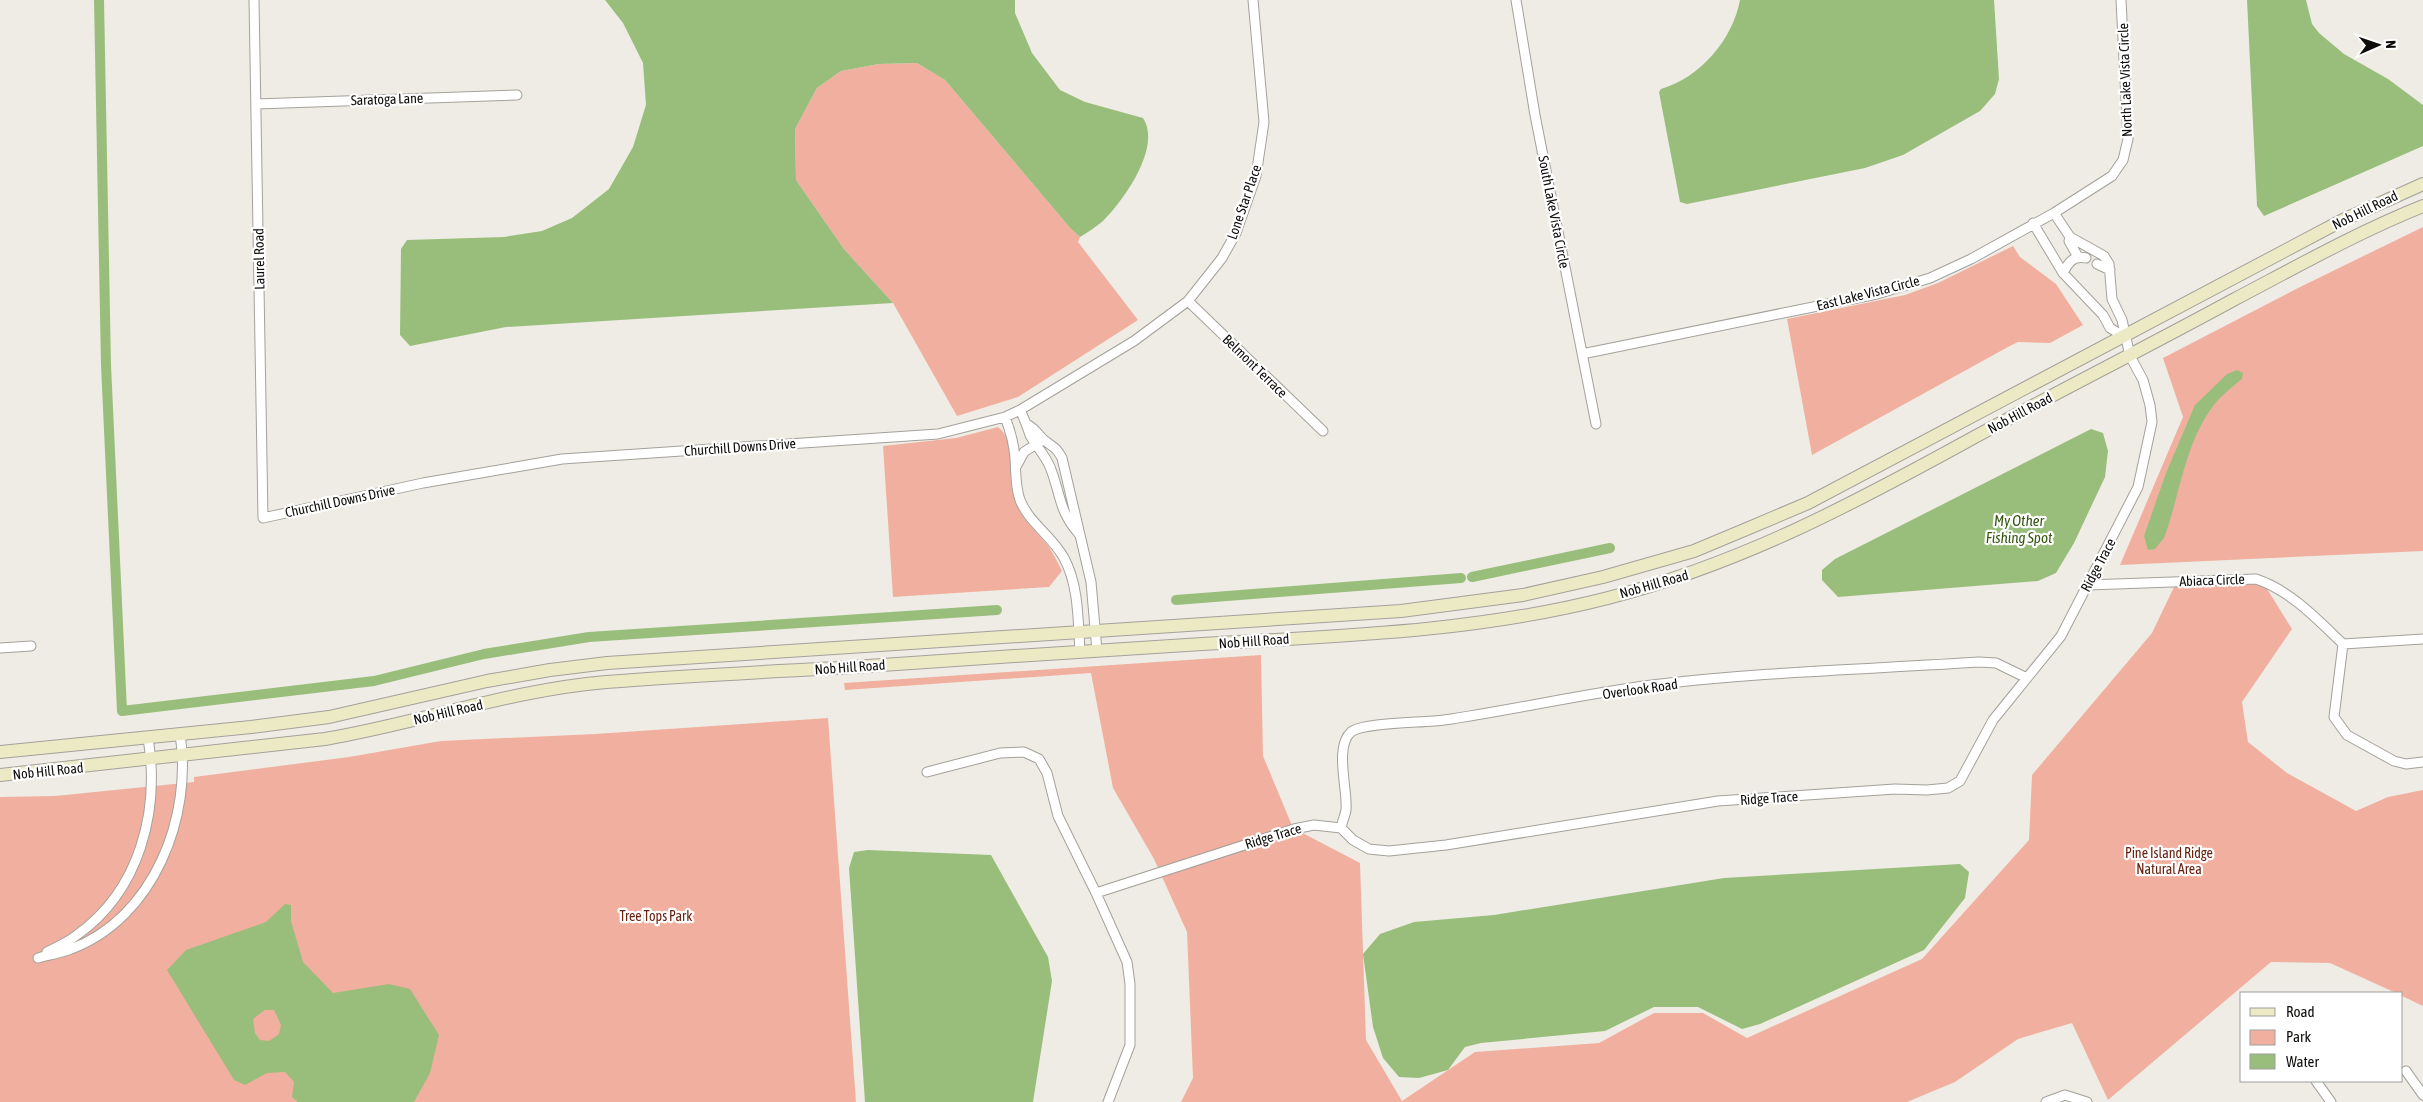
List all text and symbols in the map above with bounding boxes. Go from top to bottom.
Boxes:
north arrow [2353,20,2403,70]
street label: North Lake Vista Circle [2115,23,2135,137]
text: N [2383,40,2399,49]
street label: Saratoga Lane [351,90,423,108]
street label: South Lake Vista Circle [1535,154,1573,270]
street label: Lone Star Place [1224,162,1264,242]
street label: Nob Hill Road [2330,187,2400,233]
street label: Laurel Road [250,228,268,290]
street label: East Lake Vista Circle [1815,272,1921,314]
street label: Belmont Terrace [1219,331,1291,401]
street label: Nob Hill Road [1985,389,2055,437]
street label: Churchill Downs Drive [684,435,796,459]
street label: Churchill Downs Drive [284,482,396,520]
water label: My Other Fishing Spot [1986,512,2053,546]
street label: Ridge Trace [2077,536,2119,594]
street label: Nob Hill Road [1618,567,1690,601]
street label: Abiaca Circle [2179,571,2245,589]
street label: Nob Hill Road [1218,631,1290,651]
street label: Nob Hill Road [814,657,886,677]
street label: Overlook Road [1601,676,1679,702]
street label: Nob Hill Road [412,696,484,728]
street label: Nob Hill Road [12,759,84,783]
street label: Ridge Trace [1739,788,1799,808]
street label: Ridge Trace [1243,820,1303,852]
park label: Pine Island Ridge Natural Area [2125,845,2213,877]
park label: Tree Tops Park [620,908,692,924]
legend [2240,992,2403,1082]
text: Road [2286,1003,2315,1020]
text: Park [2286,1028,2311,1045]
text: Water [2286,1053,2319,1070]

